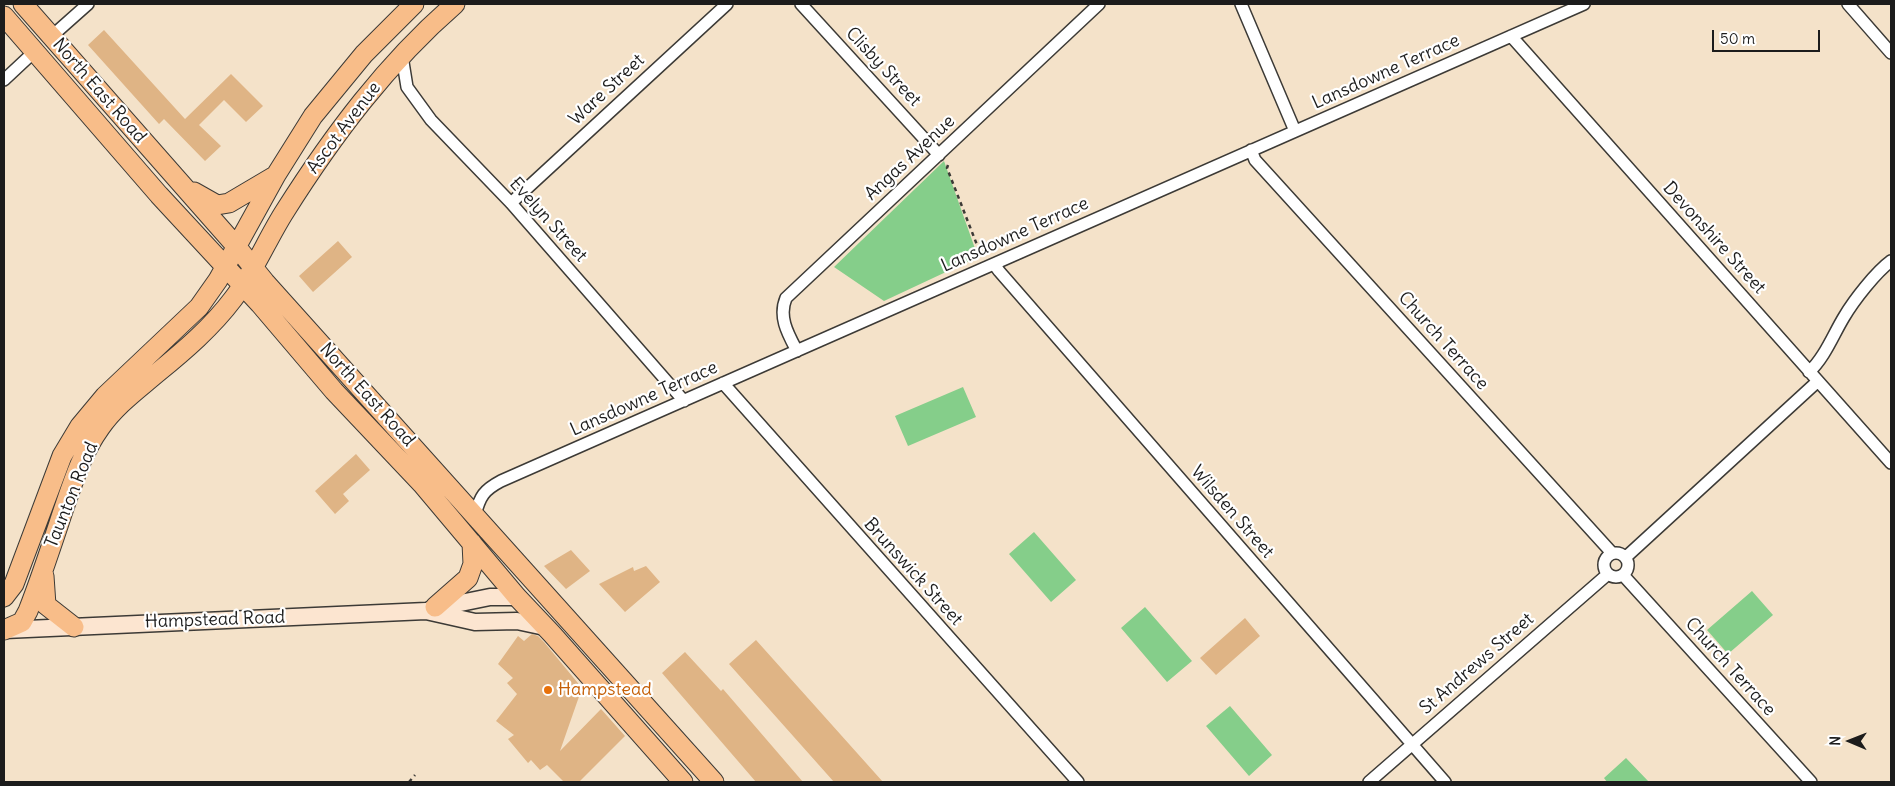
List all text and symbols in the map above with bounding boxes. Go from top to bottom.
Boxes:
scale bar [1715,20,1822,52]
street label: Clisby Street [841,23,925,111]
text: 50 m [1720,29,1755,48]
street label: Lansdowne Terrace [1309,30,1463,114]
street label: North East Road [48,34,150,148]
street label: Ware Street [565,50,649,130]
street label: Ascot Avenue [302,78,386,178]
street label: Angas Avenue [861,111,959,205]
street label: Evelyn Street [505,173,591,267]
street label: Devonshire Street [1658,178,1770,298]
street label: Lansdowne Terrace [938,193,1092,277]
street label: Church Terrace [1393,287,1493,395]
street label: North East Road [315,339,419,451]
street label: Lansdowne Terrace [567,357,721,441]
street label: Taunton Road [41,439,103,551]
street label: Wilsden Street [1186,461,1278,563]
street label: Brunswick Street [859,514,967,630]
street label: Hampstead Road [145,607,285,633]
street label: St Andrews Street [1416,609,1538,719]
street label: Church Terrace [1680,613,1780,721]
place label: Hampstead [558,679,652,701]
marker: Hampstead [542,684,554,696]
north arrow [1825,716,1875,766]
text: N [1826,736,1844,746]

